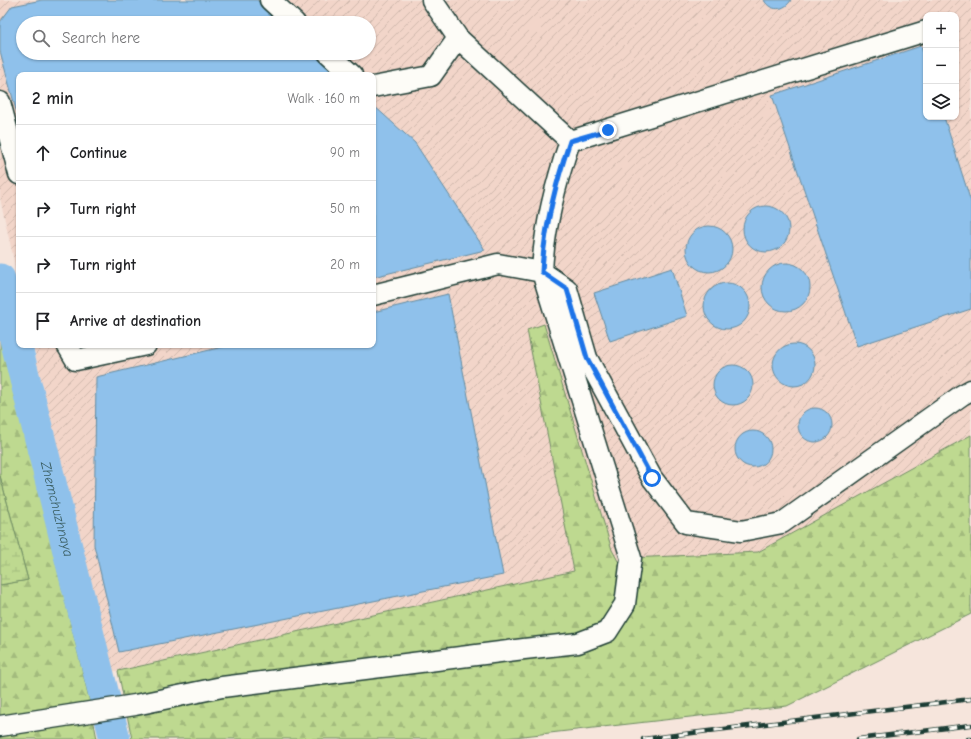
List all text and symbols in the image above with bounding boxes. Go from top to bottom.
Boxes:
map controls [923,12,959,120]
button: + [923,12,959,48]
search box [16,16,376,60]
icon: search [30,27,52,49]
text: Search here [62,29,140,47]
button: − [923,48,959,84]
button: layers [923,84,959,120]
text: 2 min [32,89,73,108]
text: Walk · 160 m [288,91,360,106]
route end [599,121,617,139]
icon: ahead [32,142,54,164]
text: Continue [70,144,127,162]
text: 90 m [330,145,360,160]
icon: right [32,198,54,220]
text: Turn right [70,200,136,218]
text: 50 m [330,201,360,216]
icon: right [32,254,54,276]
text: Turn right [70,256,136,274]
text: 20 m [330,257,360,272]
icon: arrive [32,310,54,332]
text: Arrive at destination [70,312,201,330]
water label: Zhemchuzhnaya [37,458,78,558]
route start [643,469,661,487]

